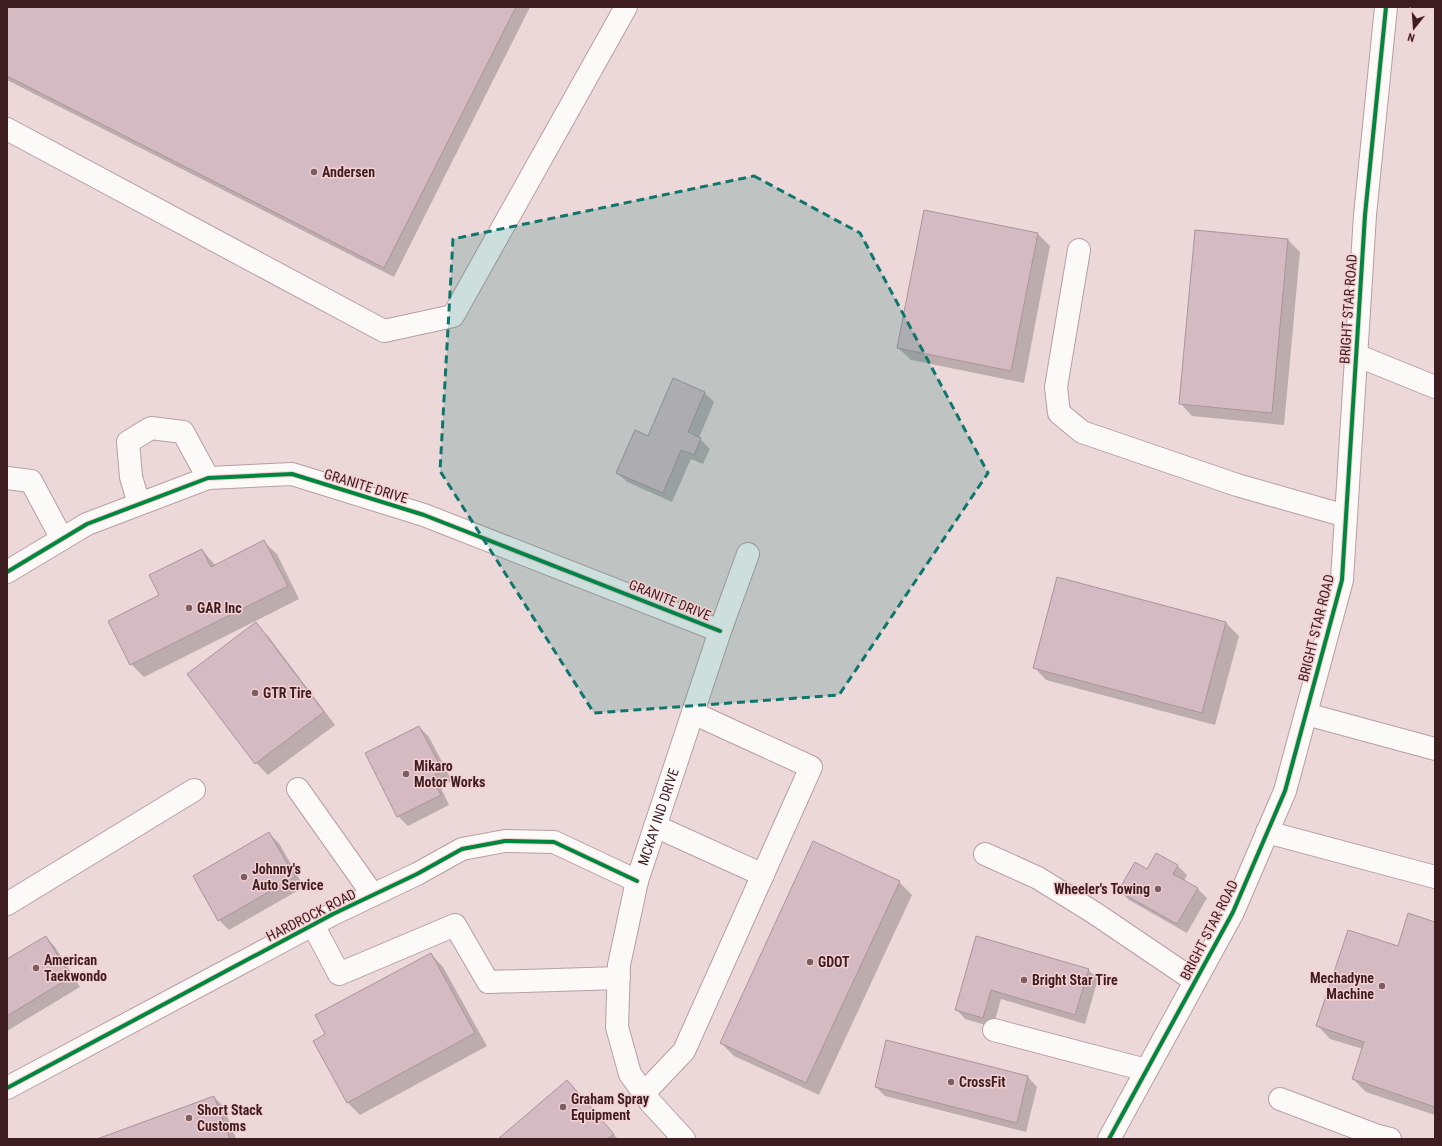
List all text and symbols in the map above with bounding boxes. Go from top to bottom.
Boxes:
north arrow [1394,8,1434,48]
text: N [1406,30,1416,44]
place label: Andersen [322,164,375,180]
marker: Andersen [309,167,319,177]
street label: BRIGHT STAR ROAD [1336,254,1360,364]
street label: GRANITE DRIVE [322,466,410,506]
street label: BRIGHT STAR ROAD [1295,573,1337,683]
street label: GRANITE DRIVE [627,576,713,624]
place label: GAR Inc [197,600,242,616]
marker: GAR Inc [184,603,194,613]
place label: GTR Tire [263,685,312,701]
marker: GTR Tire [250,688,260,698]
place label: Mikaro Motor Works [414,758,485,790]
street label: MCKAY IND DRIVE [635,766,682,867]
marker: Mikaro Motor Works [401,769,411,779]
place label: Johnny's Auto Service [252,861,324,893]
marker: Johnny's Auto Service [239,872,249,882]
street label: BRIGHT STAR ROAD [1177,877,1241,983]
place label: Wheeler's Towing [1054,881,1150,897]
marker: Wheeler's Towing [1153,884,1163,894]
street label: HARDROCK ROAD [263,885,359,945]
place label: American Taekwondo [44,952,107,984]
place label: GDOT [818,954,850,970]
marker: GDOT [805,957,815,967]
marker: American Taekwondo [31,963,41,973]
place label: Mechadyne Machine [1310,970,1374,1002]
place label: Bright Star Tire [1032,972,1118,988]
marker: Bright Star Tire [1019,975,1029,985]
marker: Mechadyne Machine [1377,981,1387,991]
place label: CrossFit [959,1074,1006,1090]
marker: CrossFit [946,1077,956,1087]
place label: Graham Spray Equipment [571,1091,650,1123]
place label: Short Stack Customs [197,1102,263,1134]
marker: Graham Spray Equipment [558,1102,568,1112]
marker: Short Stack Customs [184,1113,194,1123]

